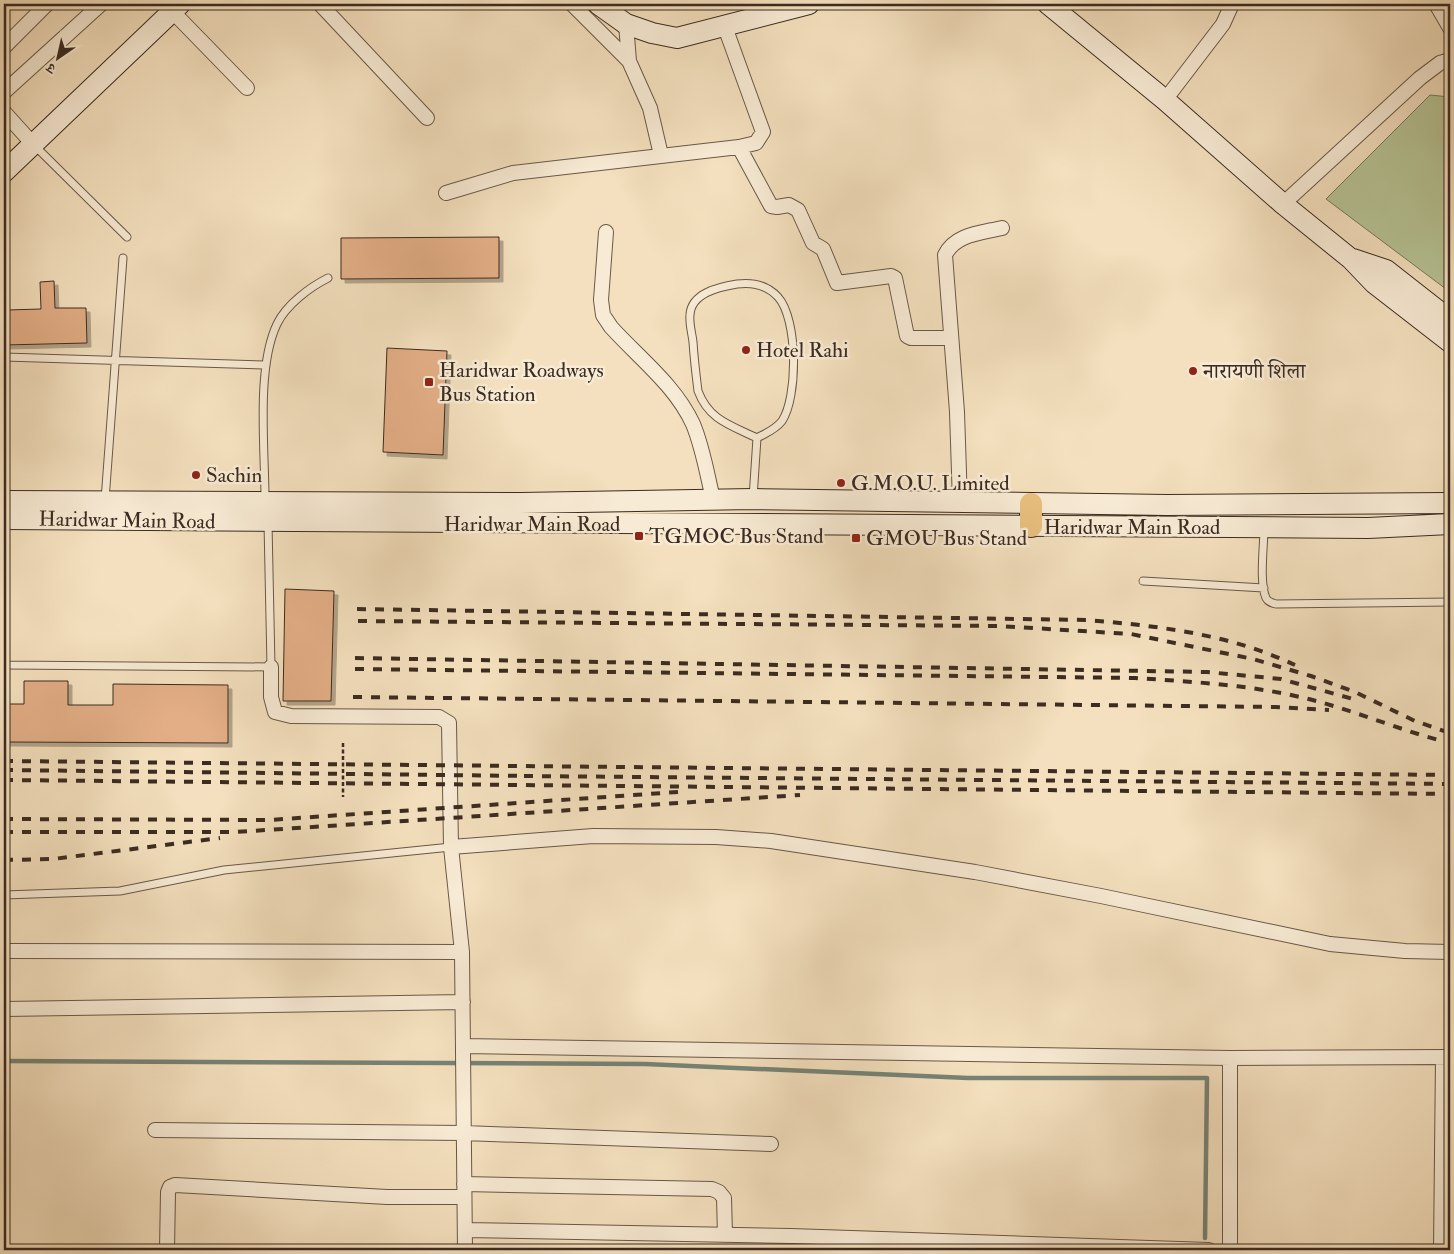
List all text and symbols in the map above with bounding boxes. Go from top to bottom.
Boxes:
north arrow [32,32,82,82]
text: उ [43,59,60,78]
place label: Hotel Rahi [756,337,849,364]
marker: Hotel Rahi [740,344,752,356]
place label: Haridwar Roadways Bus Station [439,357,604,408]
place label: नारायणी शिला [1202,358,1306,385]
marker: नारायणी शिला [1187,365,1199,377]
marker: Haridwar Roadways Bus Station [423,376,435,388]
place label: Sachin [206,462,262,489]
marker: Sachin [190,469,202,481]
place label: G.M.O.U. Limited [851,470,1010,497]
marker: G.M.O.U. Limited [835,477,847,489]
street label: Haridwar Main Road [38,505,216,536]
street label: Haridwar Main Road [444,511,621,538]
street label: Haridwar Main Road [1044,514,1221,541]
place label: TGMOC Bus Stand [649,523,824,550]
place label: GMOU Bus Stand [866,525,1028,552]
marker: TGMOC Bus Stand [633,530,645,542]
marker: GMOU Bus Stand [850,532,862,544]

